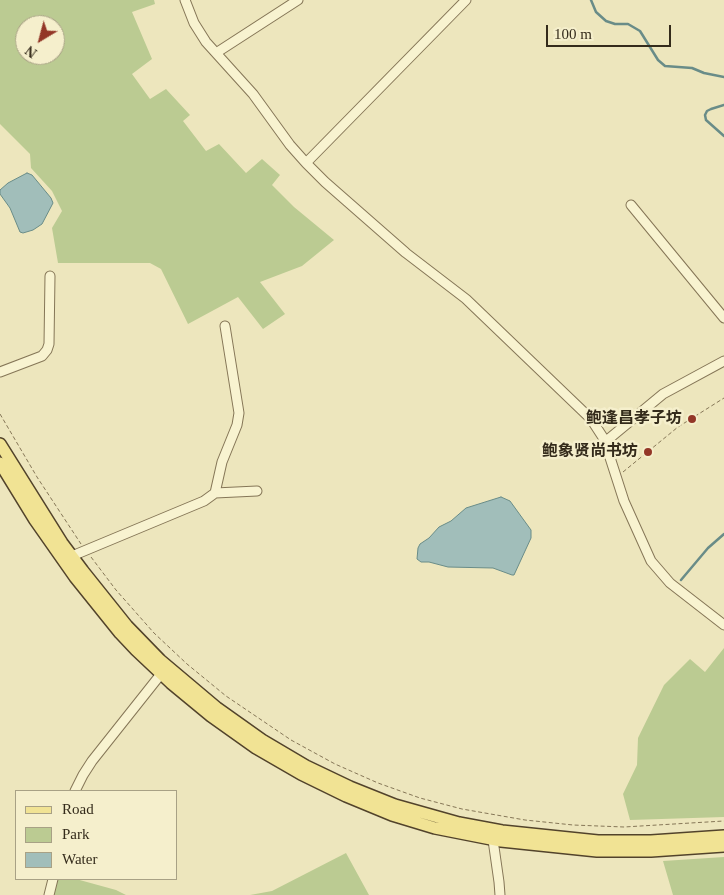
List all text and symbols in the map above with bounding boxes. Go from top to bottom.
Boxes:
north arrow [15,15,65,65]
scale bar [549,15,674,47]
text: 100 m [554,26,592,42]
text: N [23,43,40,61]
place label: 鲍逢昌孝子坊 [586,409,682,429]
marker: 鲍逢昌孝子坊 [686,413,698,425]
place label: 鲍象贤尚书坊 [542,442,638,462]
marker: 鲍象贤尚书坊 [642,446,654,458]
legend [15,790,178,880]
text: Road [62,801,94,817]
text: Park [62,826,90,842]
text: Water [62,851,97,867]

